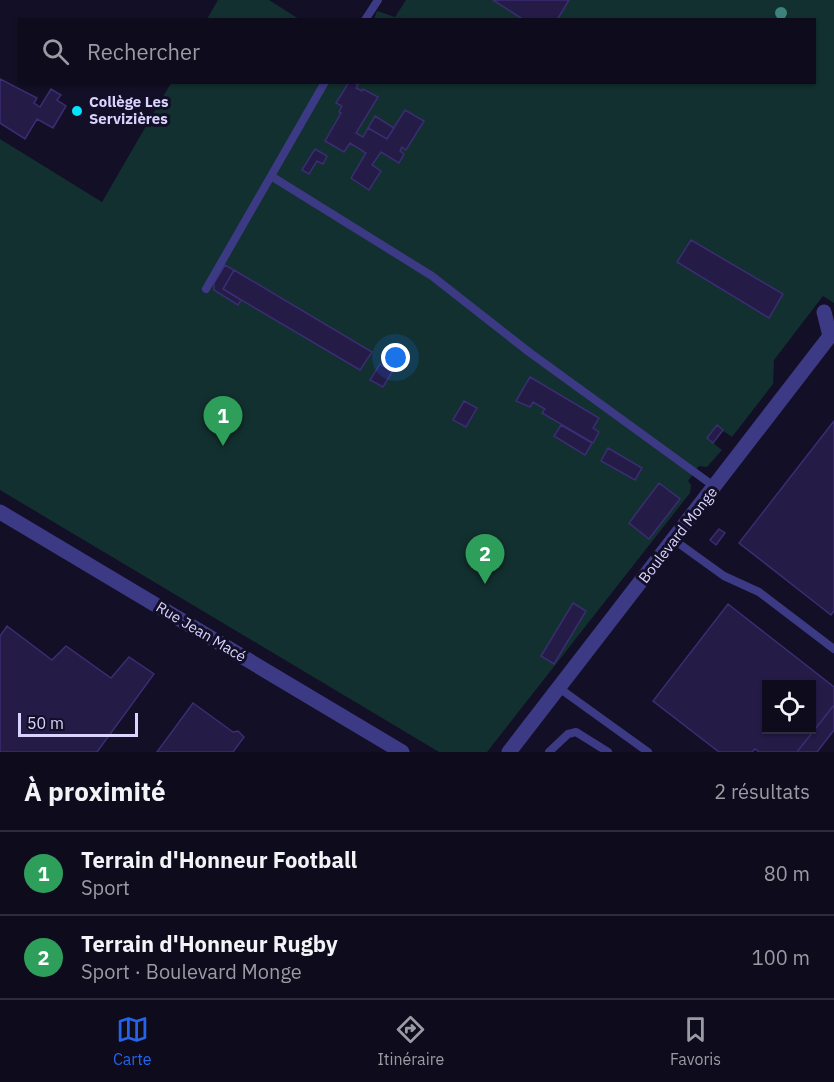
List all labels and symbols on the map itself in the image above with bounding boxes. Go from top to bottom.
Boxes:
place label: Collège Les Servizières [89,92,169,128]
marker: Collège Les Servizières [70,104,84,118]
your location [381,343,410,372]
pin: 1 [204,396,242,446]
street label: Boulevard Monge [634,483,721,587]
pin: 2 [466,534,504,584]
street label: Rue Jean Macé [153,597,250,666]
scale bar [18,710,138,738]

